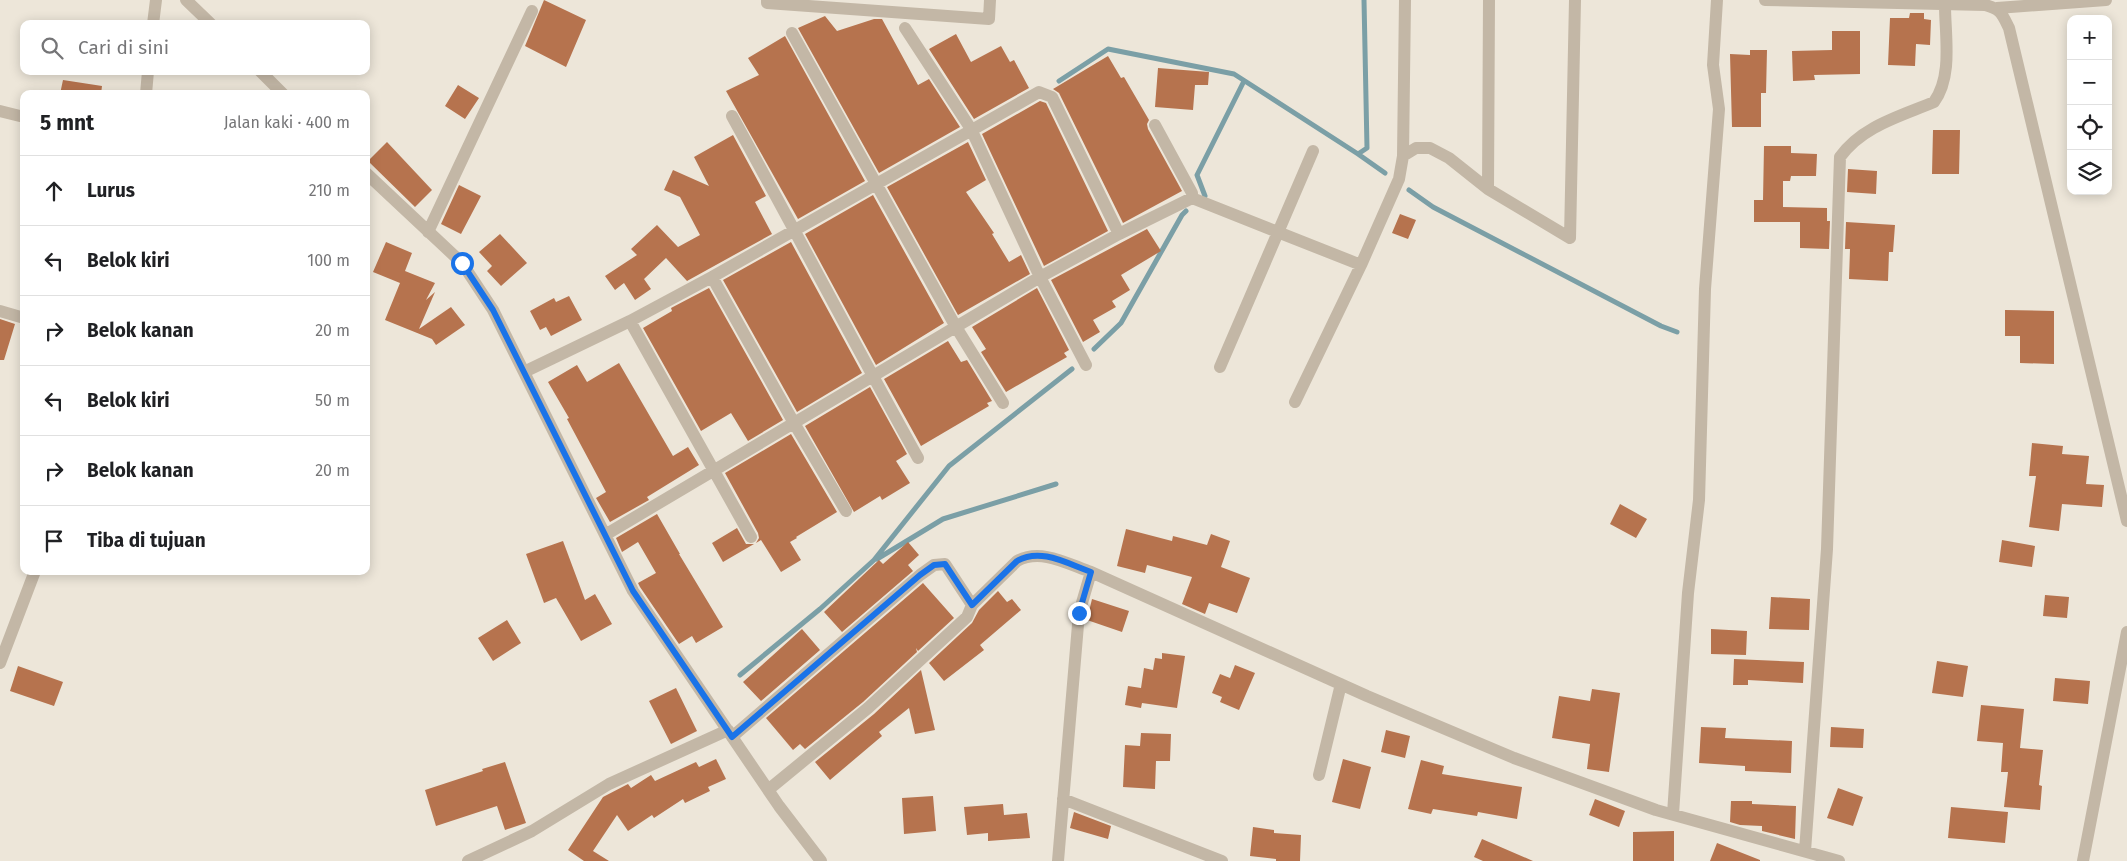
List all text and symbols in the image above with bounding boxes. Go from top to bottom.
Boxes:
map controls [2067,15,2112,195]
button: + [2067,15,2112,60]
search box [20,20,370,75]
icon: search [38,34,66,62]
text: Cari di sini [78,36,169,59]
button: − [2067,60,2112,105]
button: locate [2067,105,2112,150]
text: 5 mnt [40,110,94,136]
text: Jalan kaki · 400 m [224,113,350,132]
button: layers [2067,150,2112,195]
icon: ahead [40,177,68,205]
text: Lurus [87,179,135,202]
text: 210 m [309,181,350,200]
icon: left [40,247,68,275]
text: Belok kiri [87,249,170,272]
text: 100 m [307,251,350,270]
route start [451,252,474,275]
icon: right [40,317,68,345]
text: Belok kanan [87,319,194,342]
text: 20 m [315,321,350,340]
icon: left [40,387,68,415]
text: Belok kiri [87,389,170,412]
text: 50 m [315,391,350,410]
icon: right [40,457,68,485]
text: Belok kanan [87,459,194,482]
text: 20 m [315,461,350,480]
icon: arrive [40,527,68,555]
text: Tiba di tujuan [87,529,206,552]
route end [1068,602,1091,625]

